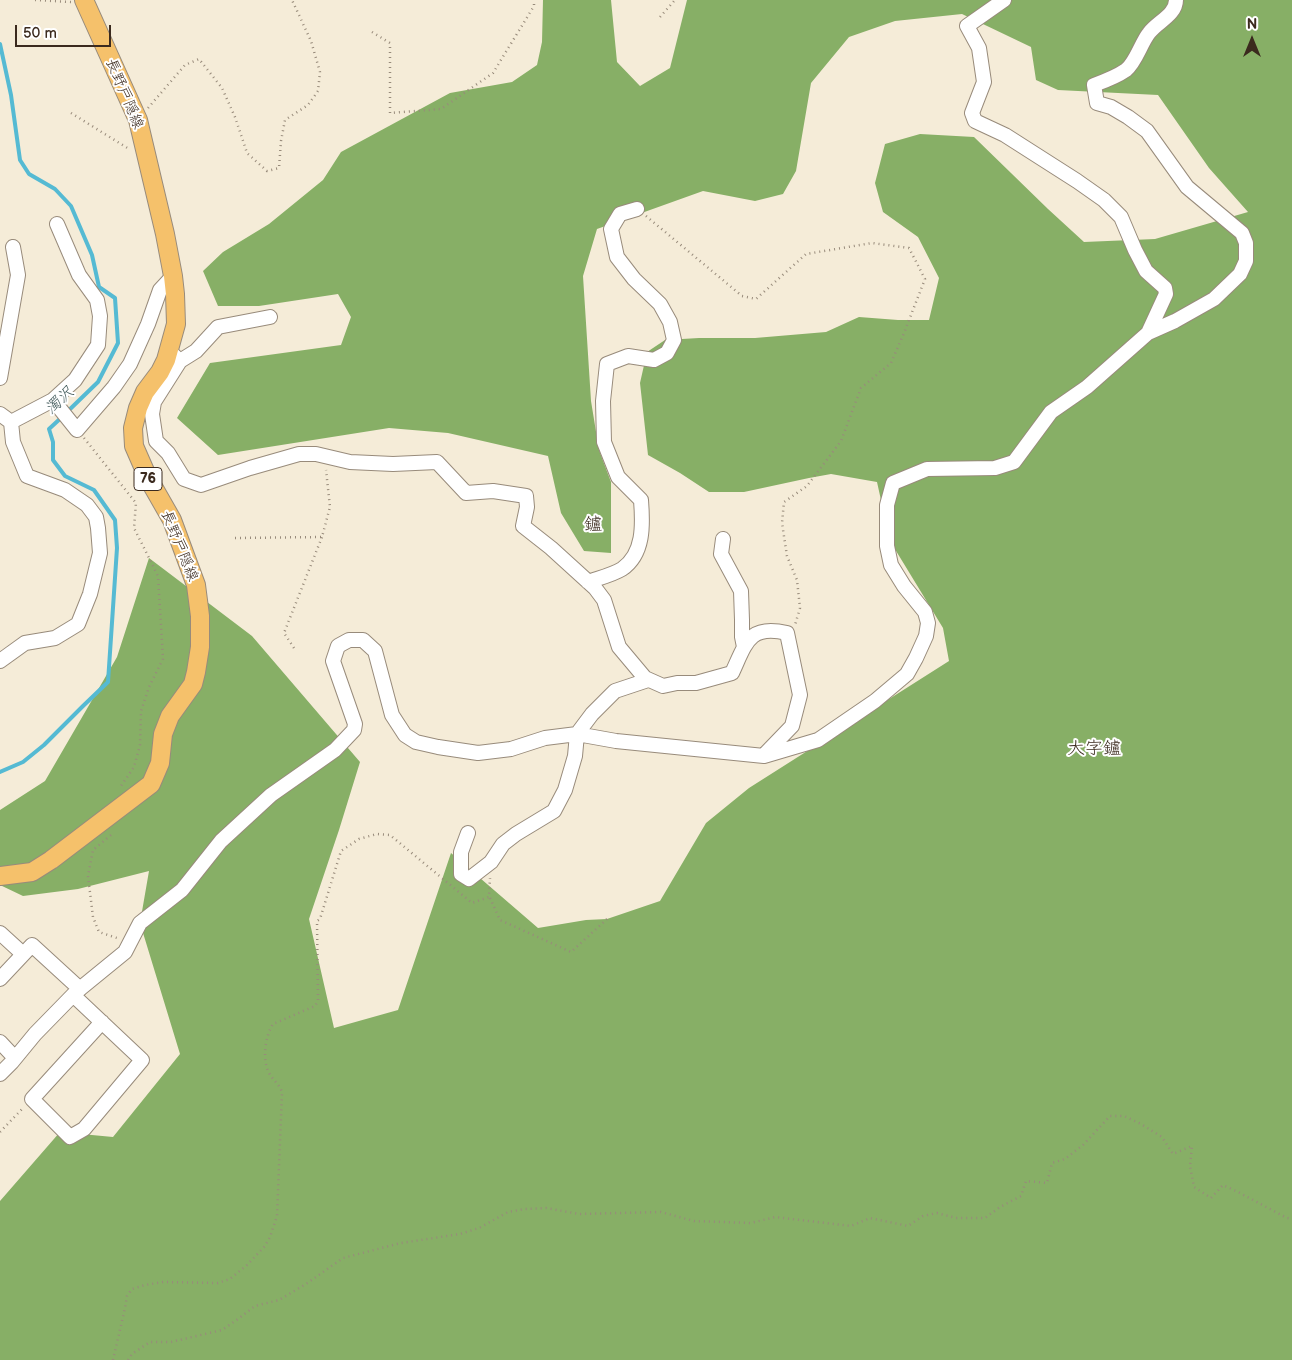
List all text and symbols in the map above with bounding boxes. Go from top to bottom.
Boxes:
scale bar [18,15,114,47]
north arrow [1227,15,1277,65]
text: N [1247,16,1257,33]
text: 50 m [23,24,57,43]
street label: 長野戸隠線 [101,56,147,132]
water label: 濁沢 [42,383,78,419]
road number: 76 [134,468,162,490]
street label: 長野戸隠線 [157,508,201,584]
district label: 鑪 [584,514,602,536]
district label: 大字鑪 [1067,738,1121,760]

